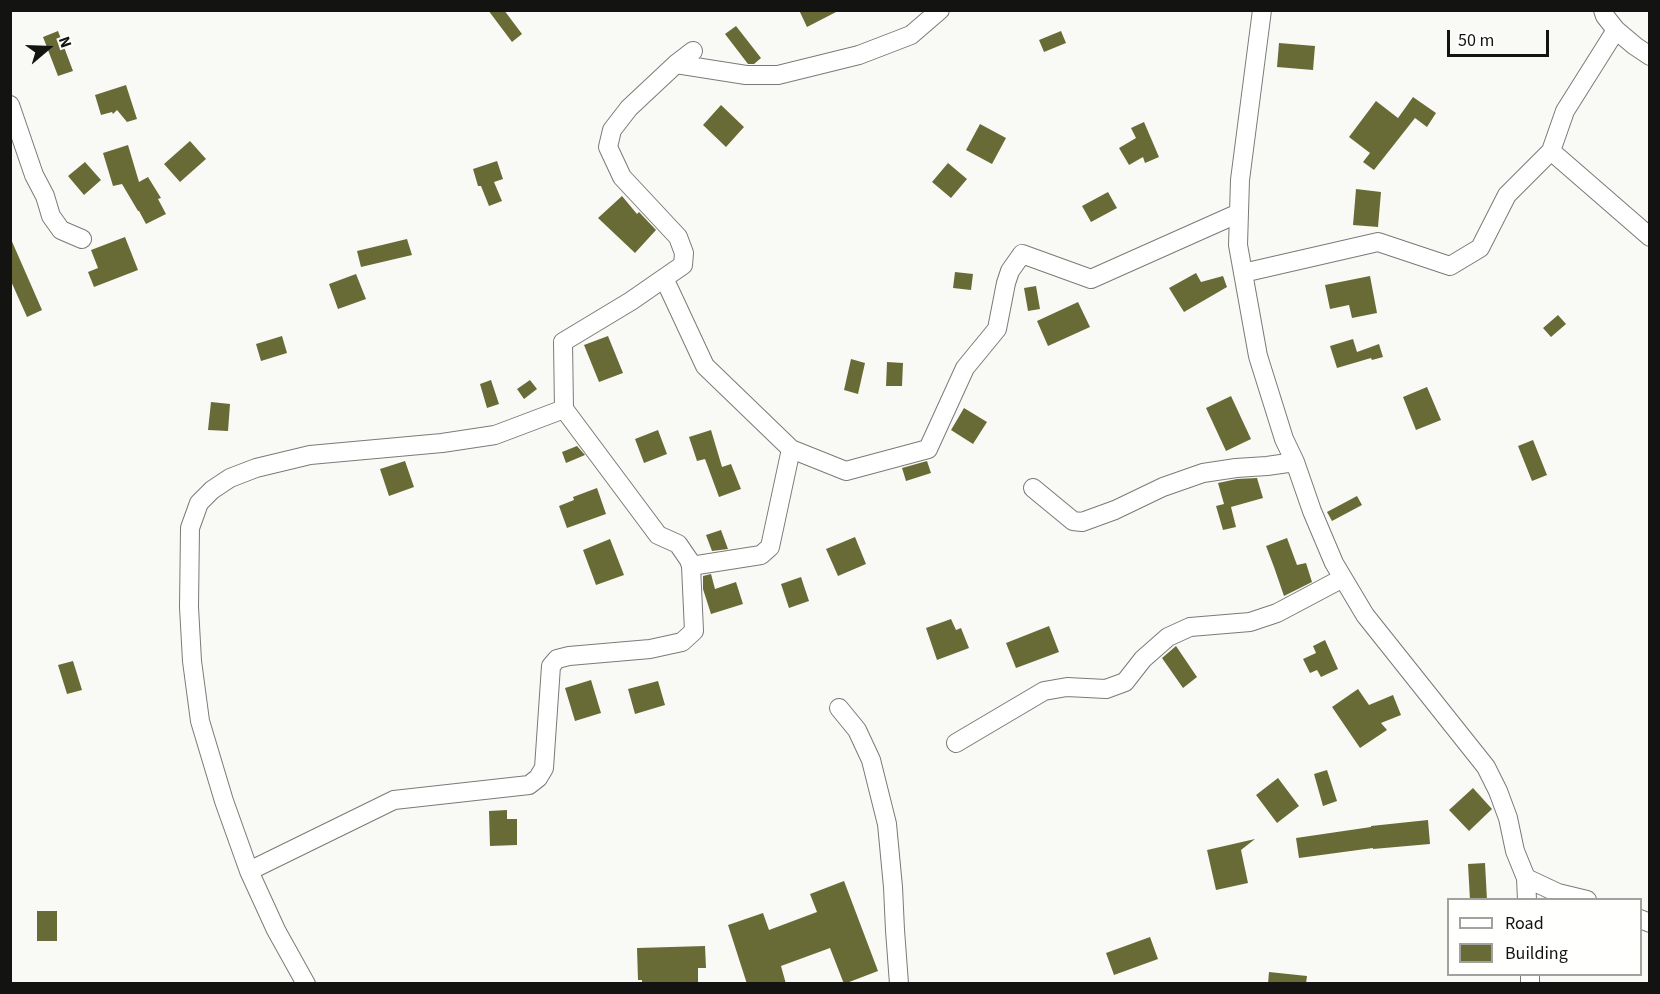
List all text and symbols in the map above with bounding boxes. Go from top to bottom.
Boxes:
north arrow [18,18,78,78]
scale bar [1450,18,1552,56]
text: 50 m [1458,28,1494,53]
text: N [53,34,77,51]
legend [1447,898,1642,976]
text: Road [1505,911,1544,936]
text: Building [1505,941,1568,966]

